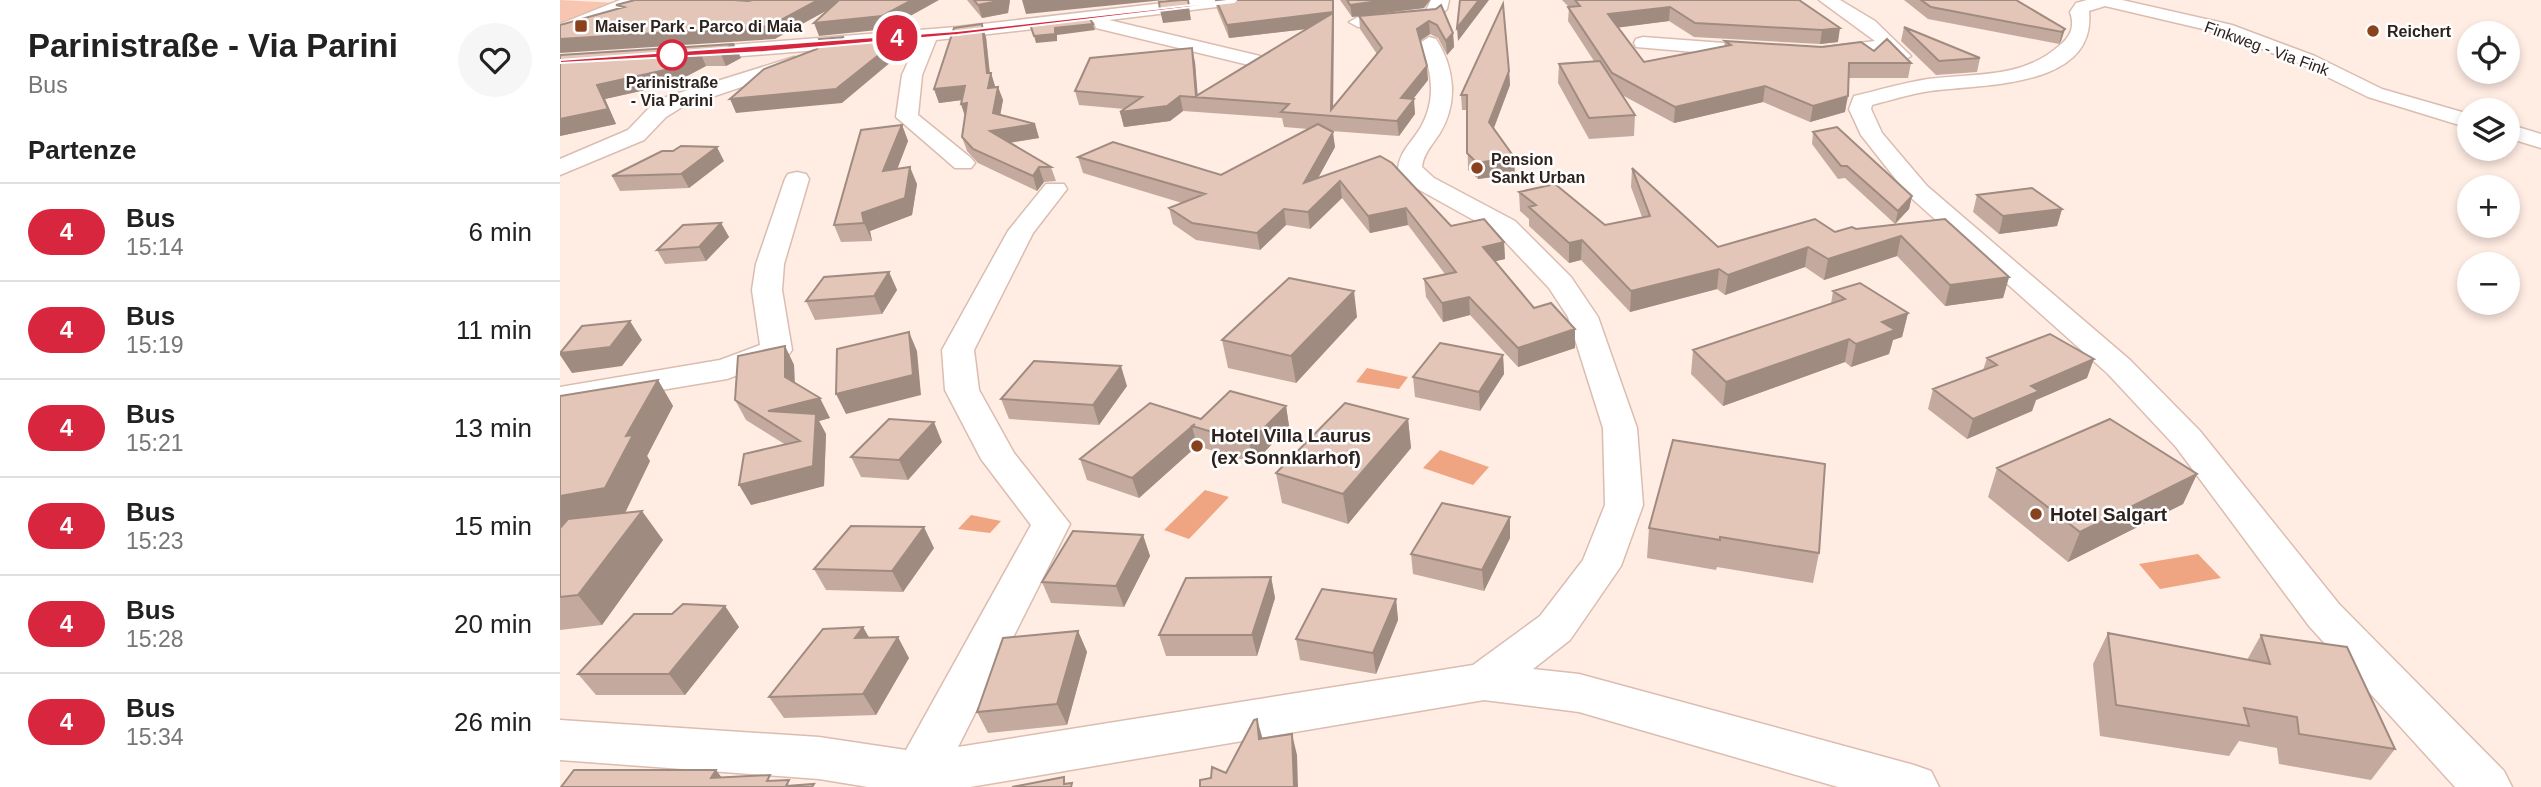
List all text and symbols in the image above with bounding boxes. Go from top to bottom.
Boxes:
line badge: 4 [874,15,920,61]
marker: Maiser Park - Parco di Maia [573,18,589,34]
place label: Maiser Park - Parco di Maia [595,18,802,35]
street label: Finkweg - Via Fink [2202,18,2332,79]
map controls [2457,21,2520,315]
button: locate [2457,21,2520,84]
button: heart [458,23,532,97]
marker: Reichert [2365,23,2381,39]
place label: Reichert [2387,23,2452,40]
text: 4 [890,24,904,51]
text: Parinistraße - Via Parini [28,27,398,64]
marker: Parinistraße - Via Parini [657,40,687,70]
text: Bus [28,72,68,98]
place label: Parinistraße - Via Parini [626,74,718,109]
button: layers [2457,98,2520,161]
text: Partenze [28,135,136,165]
place label: Pension Sankt Urban [1491,151,1585,186]
marker: Pension Sankt Urban [1469,160,1485,176]
button: + [2457,175,2520,238]
text: Bus [126,203,175,233]
text: 6 min [468,217,532,247]
text: 4 [60,218,73,245]
text: 15:14 [126,234,184,260]
button: − [2457,252,2520,315]
text: Bus [126,301,175,331]
text: 11 min [456,315,532,345]
text: 4 [60,316,73,343]
text: 15:19 [126,332,184,358]
text: Bus [126,399,175,429]
text: 13 min [454,413,532,443]
text: 4 [60,414,73,441]
place label: Hotel Villa Laurus (ex Sonnklarhof) [1211,425,1371,468]
text: 15:21 [126,430,184,456]
marker: Hotel Villa Laurus (ex Sonnklarhof) [1189,438,1205,454]
text: Bus [126,497,175,527]
place label: Hotel Salgart [2050,504,2168,525]
marker: Hotel Salgart [2028,506,2044,522]
text: 15 min [454,511,532,541]
text: 4 [60,512,73,539]
text: 15:23 [126,528,184,554]
text: Bus [126,595,175,625]
text: 20 min [454,609,532,639]
text: 4 [60,610,73,637]
text: 15:28 [126,626,184,652]
text: Bus [126,693,175,723]
text: 26 min [454,707,532,737]
text: 4 [60,708,73,735]
text: 15:34 [126,724,184,750]

